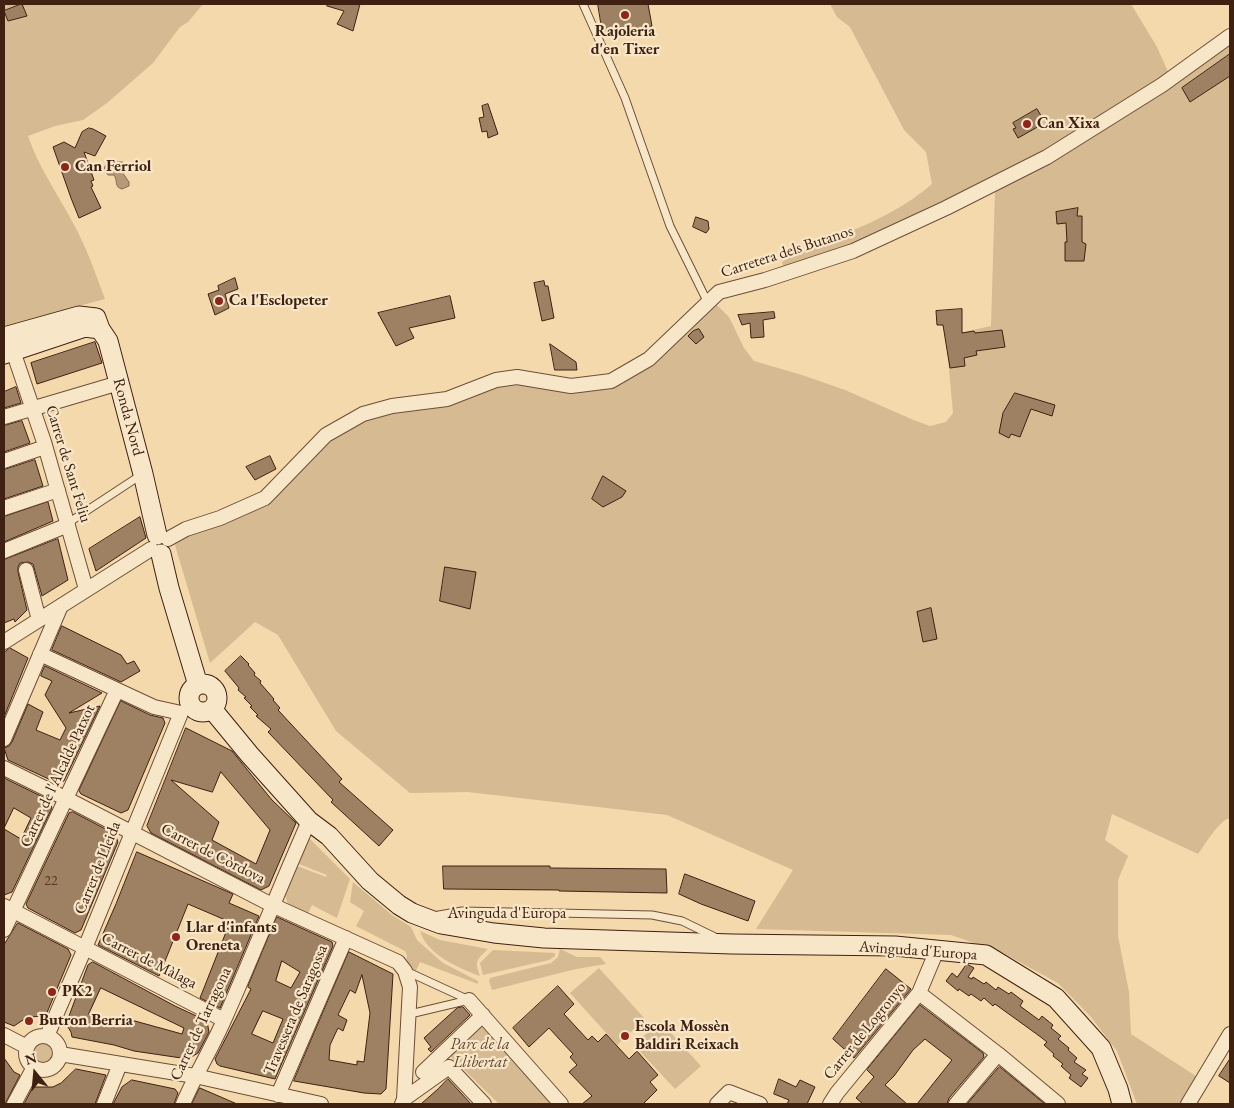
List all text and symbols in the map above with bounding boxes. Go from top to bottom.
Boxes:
marker: Rajoleria d'en Tixer [619,9,631,21]
place label: Rajoleria d'en Tixer [591,22,659,60]
place label: Can Xixa [1037,114,1100,134]
marker: Can Xixa [1021,118,1033,130]
place label: Can Ferriol [75,157,151,177]
marker: Can Ferriol [59,161,71,173]
street label: Carretera dels Butanos [718,222,856,282]
place label: Ca l'Esclopeter [229,291,328,311]
marker: Ca l'Esclopeter [213,295,225,307]
street label: Ronda Nord [108,376,148,458]
street label: Carrer de Sant Feliu [41,403,95,525]
street label: Carrer de l'Alcalde Patxot [16,701,100,851]
street label: Carrer de Lleida [71,819,125,917]
street label: Carrer de Còrdova [158,819,268,889]
house number: 22 [44,873,58,889]
street label: Avinguda d'Europa [448,904,566,924]
place label: Llar d'infants Oreneta [186,918,277,956]
street label: Carrer de Màlaga [98,929,200,993]
marker: Llar d'infants Oreneta [170,931,182,943]
street label: Avinguda d'Europa [858,937,978,965]
street label: Travessera de Saragossa [260,942,332,1078]
street label: Carrer de Tarragona [166,964,236,1084]
street label: Carrer de Logronyo [820,978,910,1084]
place label: PK2 [62,982,92,1002]
marker: PK2 [46,986,58,998]
place label: Butron Berria [39,1011,133,1031]
marker: Butron Berria [23,1015,35,1027]
place label: Escola Mossèn Baldiri Reixach [635,1017,739,1055]
marker: Escola Mossèn Baldiri Reixach [619,1030,631,1042]
park label: Parc de la Llibertat [450,1035,510,1073]
north arrow [10,1048,60,1098]
text: N [23,1048,39,1069]

